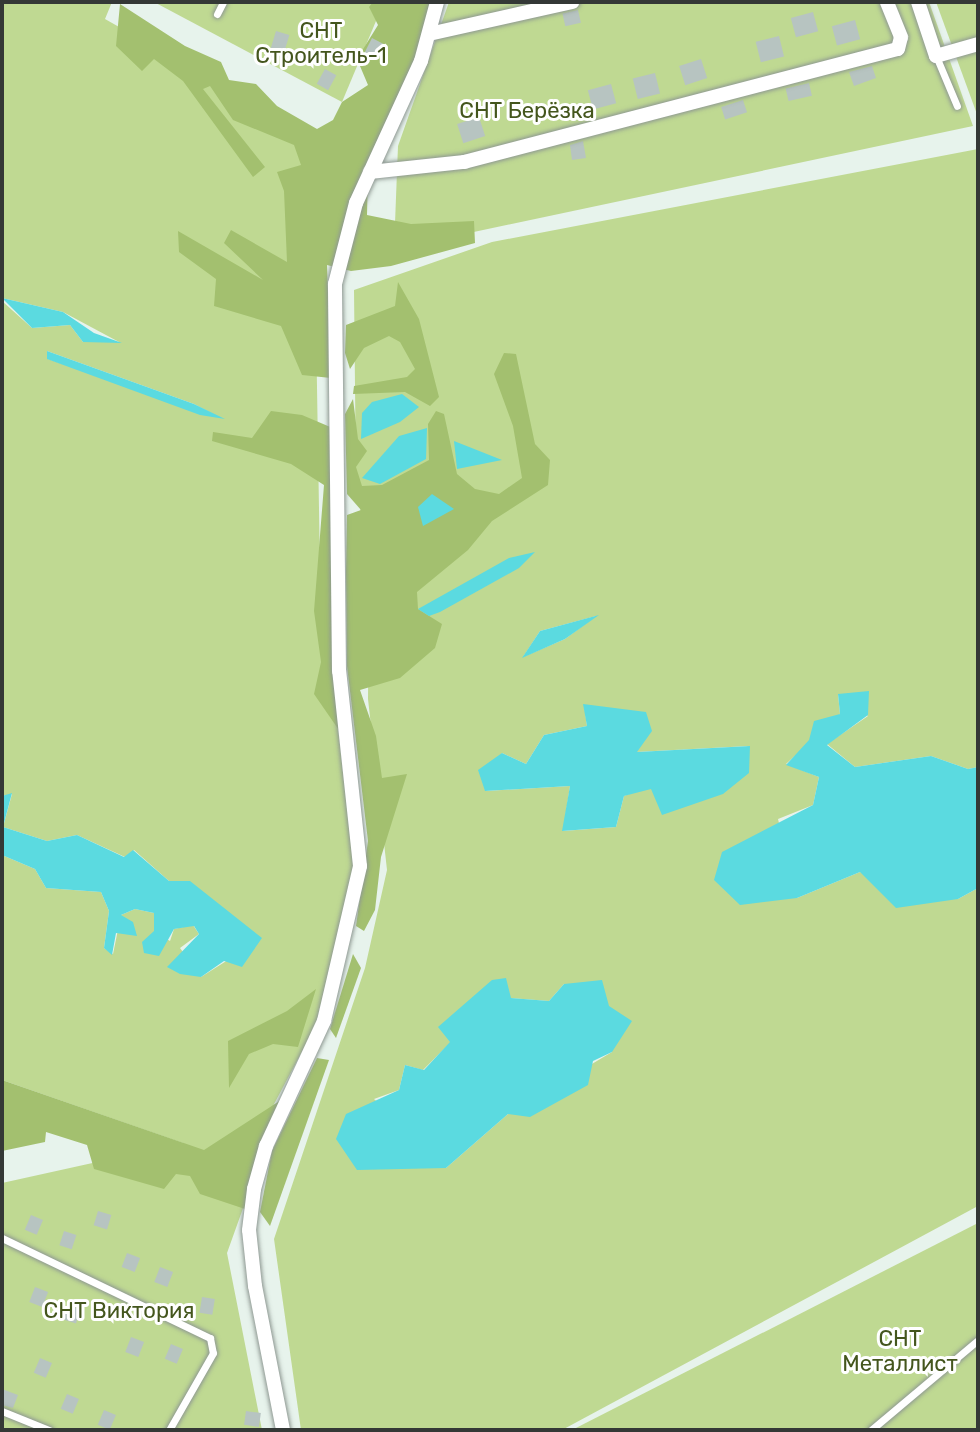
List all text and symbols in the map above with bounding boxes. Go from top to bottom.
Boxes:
park label: СНТ Строитель-1 [255,17,387,68]
park label: СНТ Берёзка [459,98,595,124]
park label: СНТ Виктория [44,1298,194,1324]
park label: СНТ Металлист [842,1325,958,1376]

